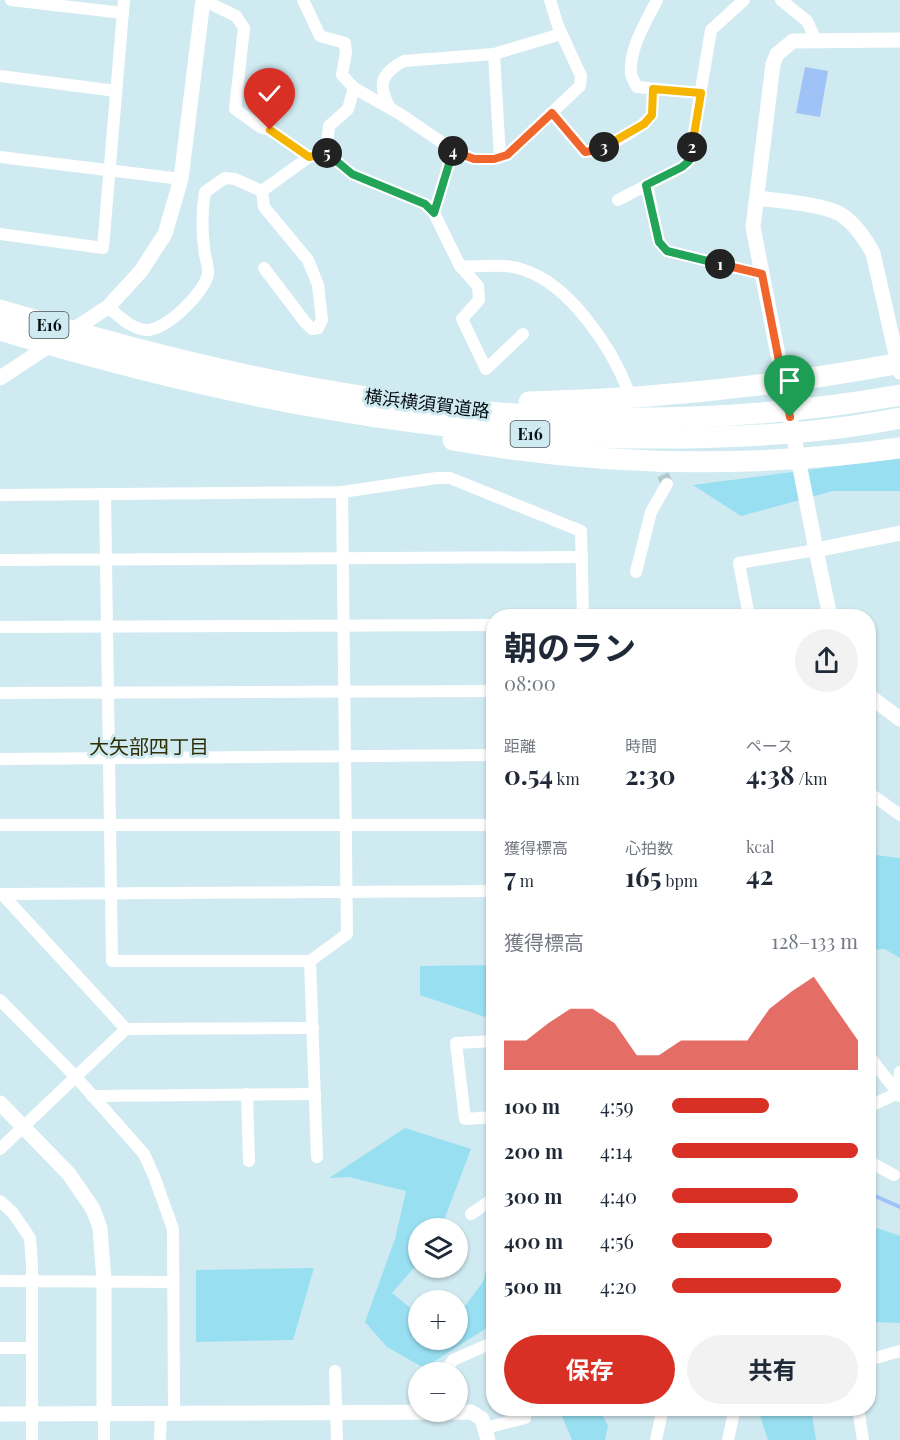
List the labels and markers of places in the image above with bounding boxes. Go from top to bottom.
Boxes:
pin [244,68,295,130]
pin: 3 [589,132,619,162]
pin: 2 [677,132,707,162]
pin: 4 [438,136,468,166]
pin: 5 [312,138,342,168]
pin: 1 [705,249,735,279]
pin [764,355,815,417]

